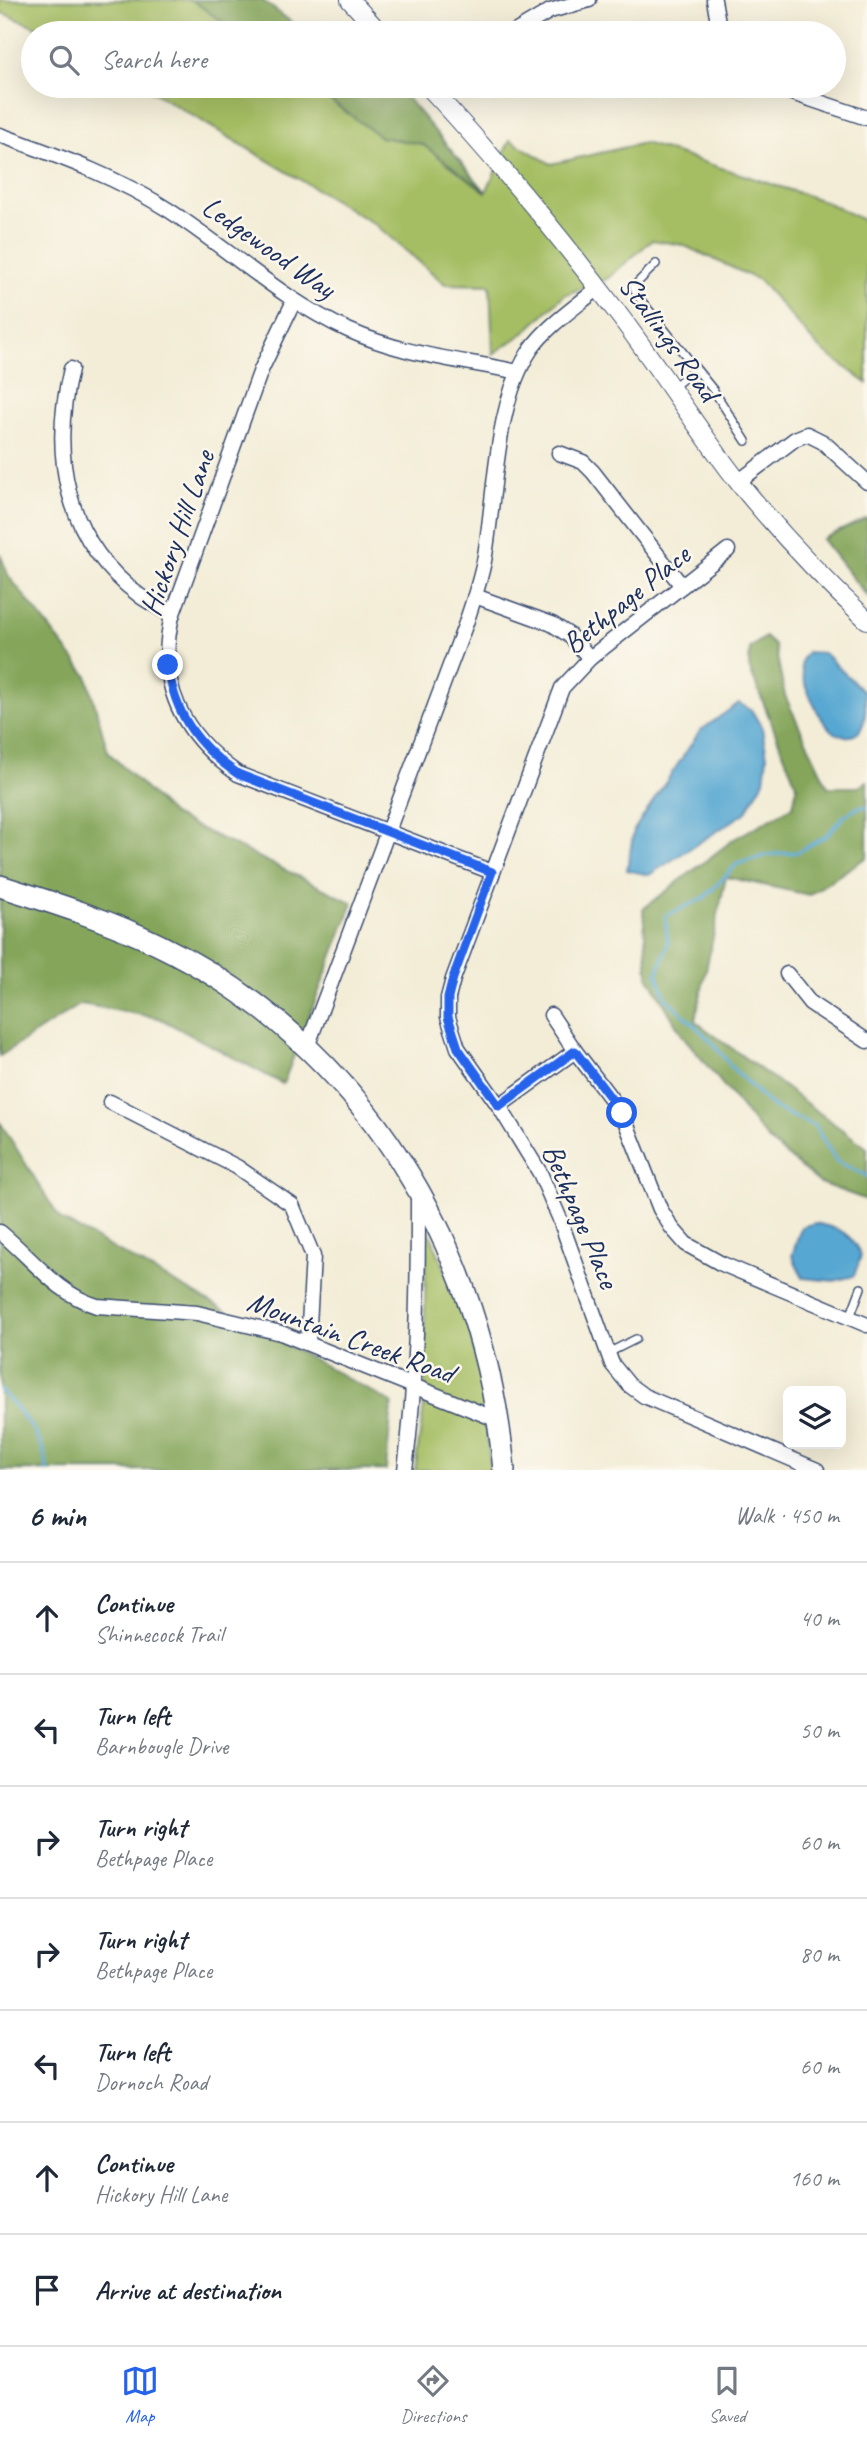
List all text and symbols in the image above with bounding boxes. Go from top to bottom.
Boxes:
search box [21,21,846,98]
icon: search [45,41,83,79]
text: Search here [101,43,207,76]
street label: Ledgewood Way [195,187,345,308]
street label: Stallings Road [610,267,730,412]
street label: Hickory Hill Lane [131,443,224,621]
street label: Bethpage Place [555,535,699,662]
route end [152,649,183,680]
route start [606,1097,637,1128]
street label: Bethpage Place [534,1138,629,1296]
street label: Mountain Creek Road [242,1282,464,1393]
map controls [783,1386,846,1449]
button: layers [783,1386,846,1449]
text: 6 min [28,1497,86,1535]
text: Walk · 450 m [735,1501,839,1530]
text: Continue [95,1587,173,1620]
icon: ahead [28,1599,66,1637]
text: 40 m [800,1604,839,1633]
text: Shinnecock Trail [95,1620,223,1649]
text: Turn left [95,1699,170,1732]
icon: left [28,1711,66,1749]
text: 50 m [800,1716,839,1745]
text: Barnbougle Drive [95,1732,228,1761]
text: Turn right [95,1811,186,1844]
icon: right [28,1823,66,1861]
text: 60 m [800,1828,839,1857]
text: Bethpage Place [95,1844,212,1873]
text: Turn right [95,1923,186,1956]
icon: right [28,1935,66,1973]
text: 80 m [800,1940,839,1969]
text: Bethpage Place [95,1956,212,1985]
text: Turn left [95,2035,170,2068]
icon: left [28,2047,66,2085]
text: 60 m [800,2052,839,2081]
text: Dornoch Road [95,2068,208,2097]
text: Continue [95,2147,173,2180]
icon: ahead [28,2159,66,2197]
text: 160 m [790,2164,839,2193]
text: Hickory Hill Lane [95,2180,227,2209]
icon: arrive [28,2271,66,2309]
text: Arrive at destination [95,2274,281,2307]
tab: Map [121,2362,159,2428]
tab: Directions [400,2362,467,2428]
tab: Saved [708,2362,746,2428]

